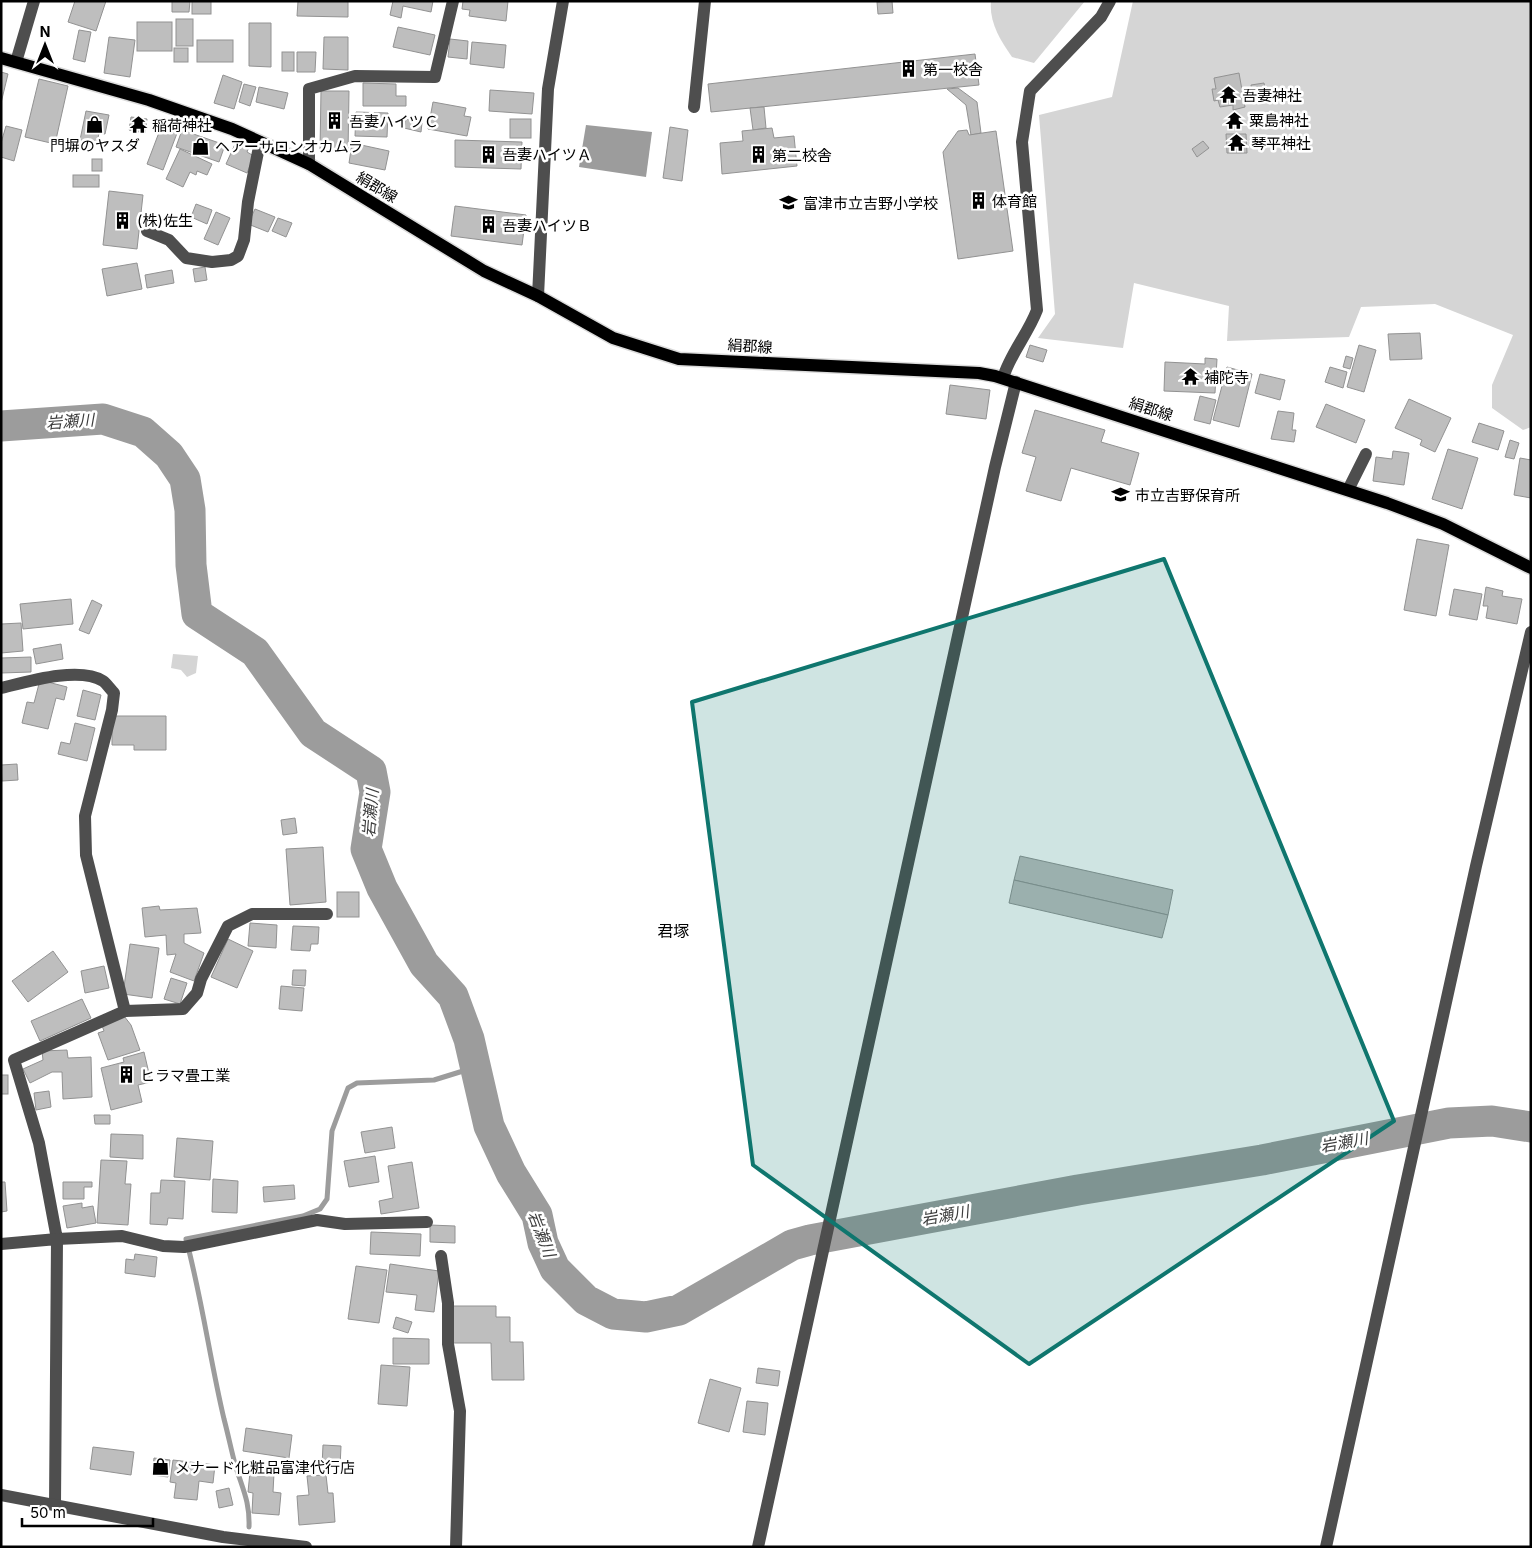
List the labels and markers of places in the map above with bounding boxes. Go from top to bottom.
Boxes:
building icon: 第一校舎 [899,59,919,79]
place label: 第一校舎 [923,60,983,79]
temple icon: 吾妻神社 [1218,85,1238,105]
place label: 吾妻神社 [1242,86,1302,105]
temple icon: 粟島神社 [1225,110,1245,130]
building icon: 吾妻ハイツＣ [325,111,345,131]
place label: 粟島神社 [1249,111,1309,130]
place label: 吾妻ハイツＣ [349,112,439,131]
shop icon: 門塀のヤスダ [85,114,105,134]
temple icon: 稲荷神社 [128,115,148,135]
place label: 稲荷神社 [152,116,212,135]
temple icon: 琴平神社 [1227,133,1247,153]
place label: 琴平神社 [1251,134,1311,153]
place label: 門塀のヤスダ [50,136,140,155]
shop icon: ヘアーサロンオカムラ [191,136,211,156]
place label: ヘアーサロンオカムラ [215,137,363,156]
building icon: 吾妻ハイツＡ [478,144,498,164]
place label: 吾妻ハイツＡ [502,145,592,164]
building icon: 第二校舎 [748,145,768,165]
place label: 第二校舎 [772,146,832,165]
building icon: 体育館 [968,191,988,211]
place label: 体育館 [992,192,1037,211]
school or university icon: 富津市立吉野小学校 [779,193,799,213]
place label: 富津市立吉野小学校 [803,194,938,213]
building icon: (株)佐生 [113,210,133,230]
place label: (株)佐生 [137,211,193,230]
building icon: 吾妻ハイツＢ [478,215,498,235]
place label: 吾妻ハイツＢ [502,216,592,235]
temple icon: 補陀寺 [1180,367,1200,387]
place label: 補陀寺 [1204,368,1249,387]
school or university icon: 市立吉野保育所 [1111,485,1131,505]
place label: 市立吉野保育所 [1135,486,1240,505]
building icon: ヒラマ畳工業 [116,1065,136,1085]
place label: ヒラマ畳工業 [140,1066,230,1085]
shop icon: メナード化粧品富津代行店 [151,1457,171,1477]
place label: メナード化粧品富津代行店 [175,1458,355,1477]

